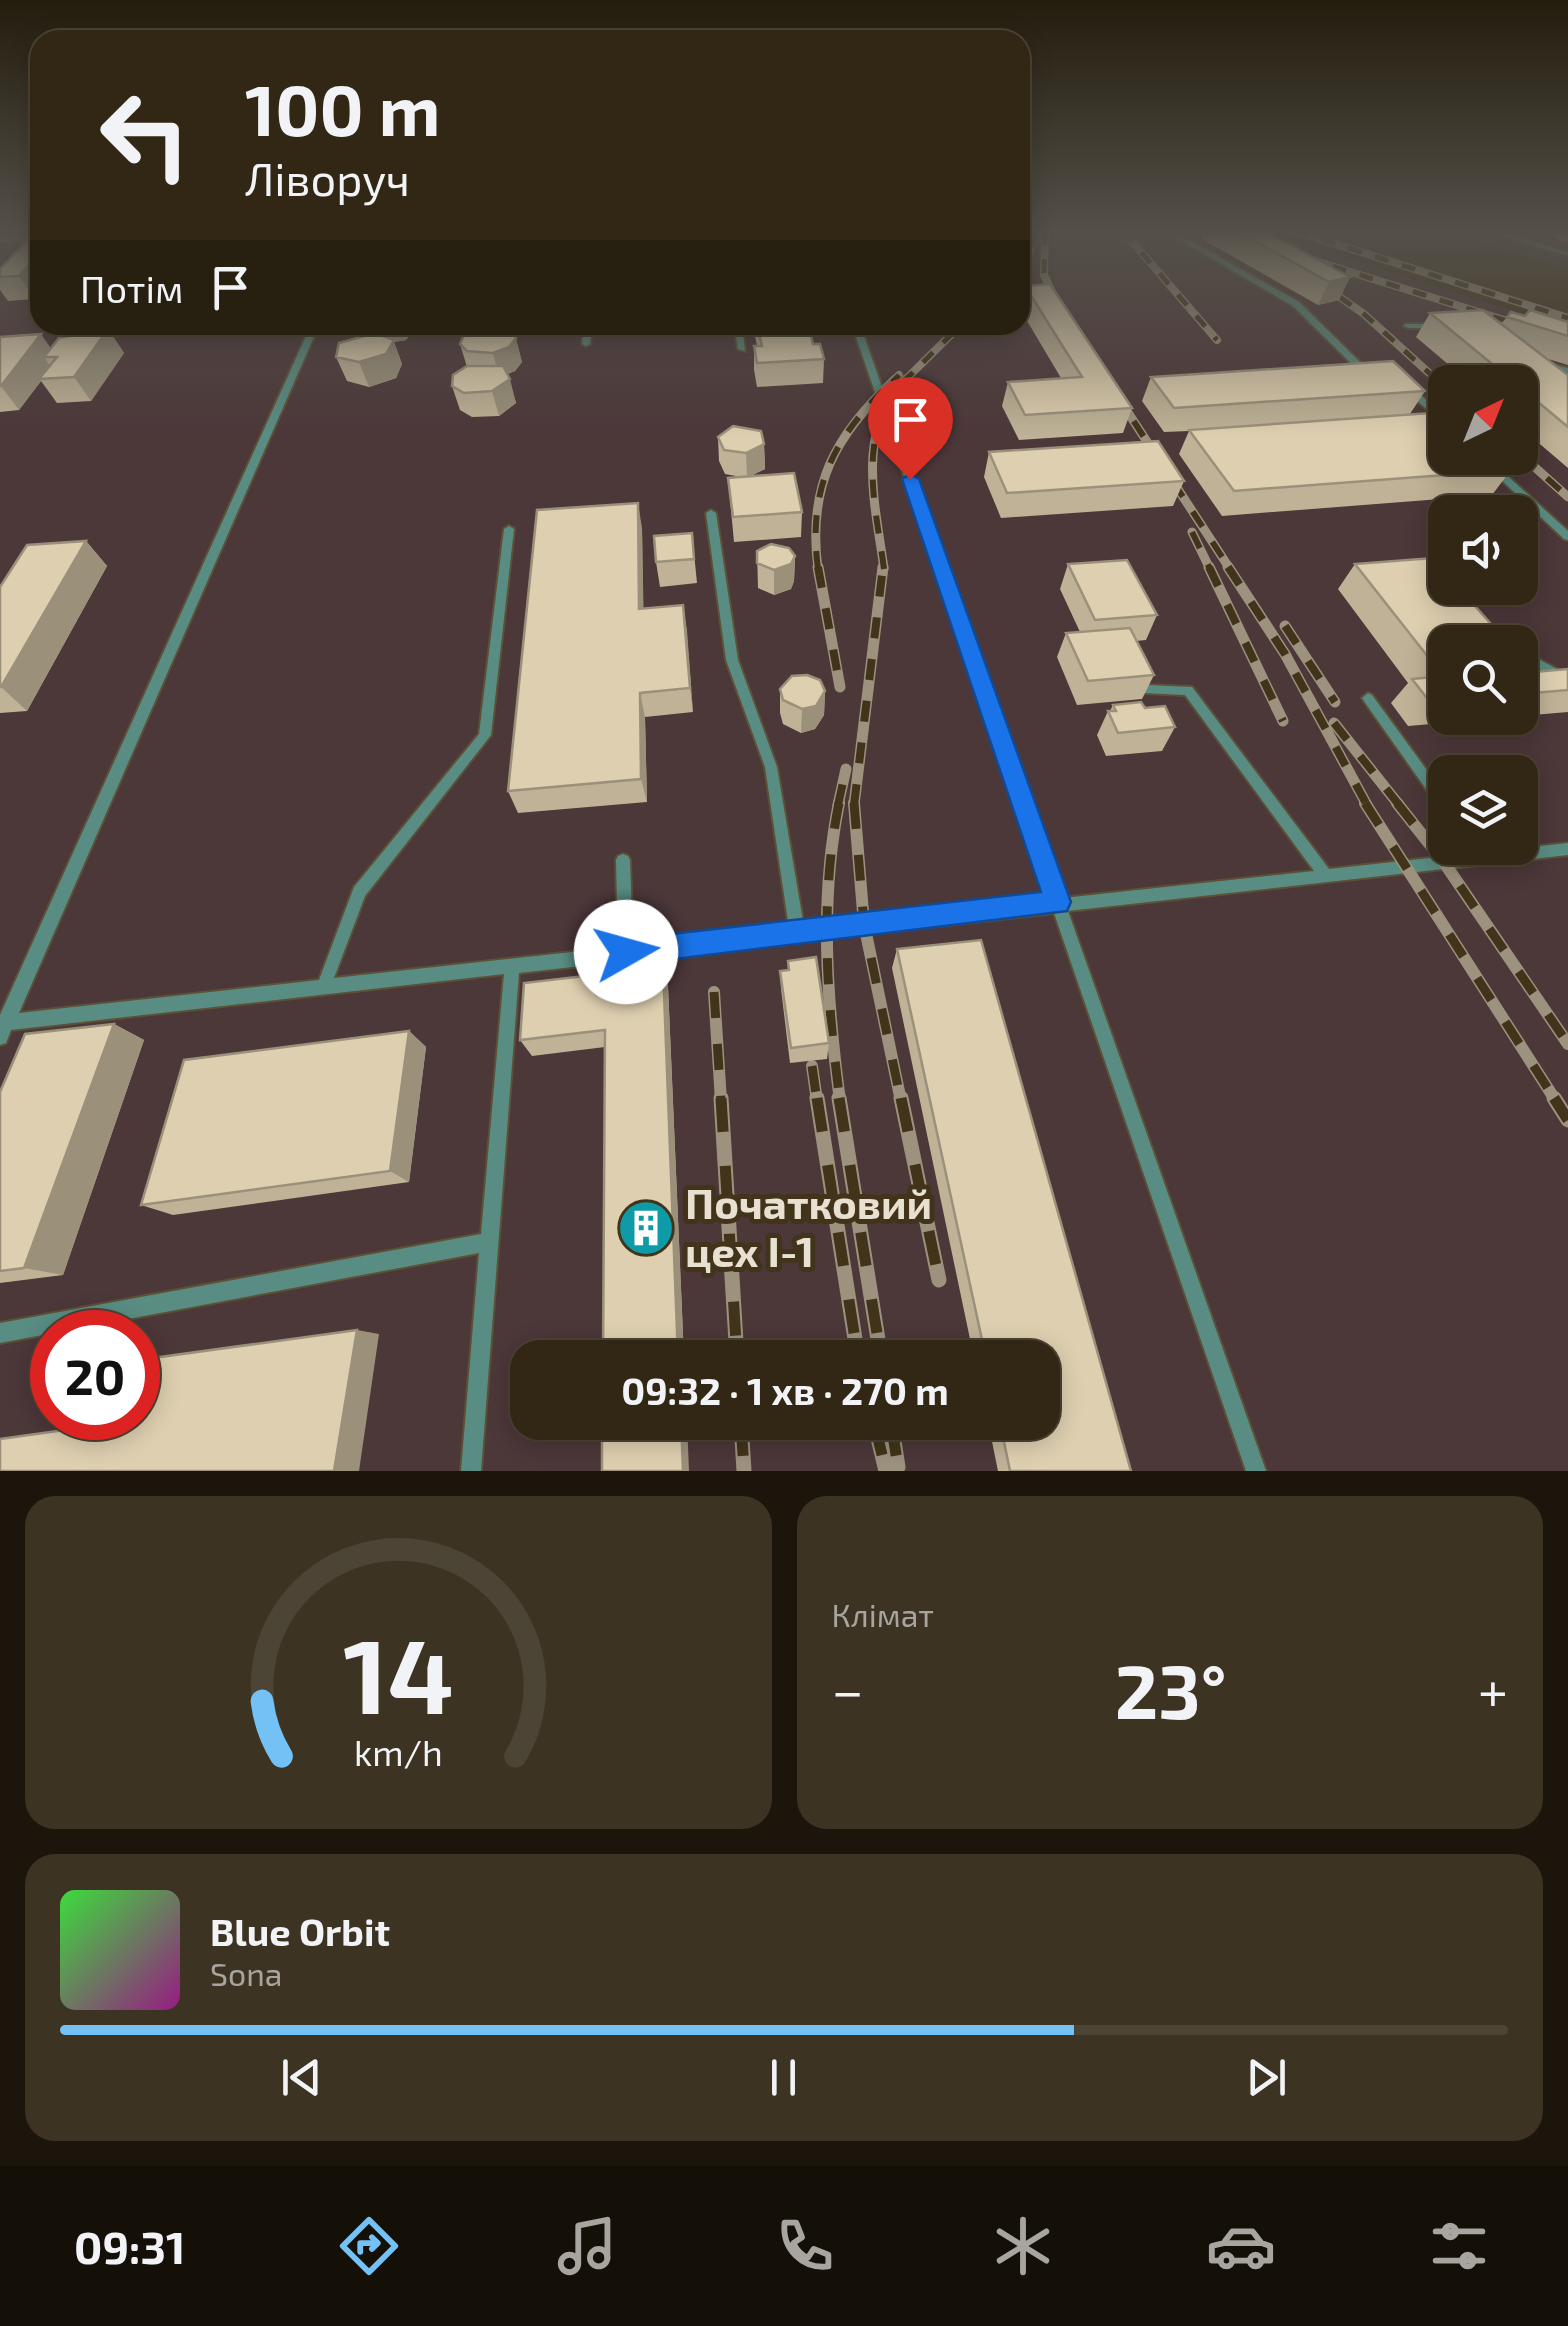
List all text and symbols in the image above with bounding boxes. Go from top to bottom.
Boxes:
text: 100 m [245,66,440,150]
icon: left [80,70,210,200]
text: Ліворуч [245,151,410,205]
icon: arrive [203,260,258,315]
text: Потім [80,265,183,311]
north arrow [1428,365,1538,475]
map controls [1428,365,1538,865]
pin [868,377,953,480]
icon: arrive [883,392,938,447]
button: sound [1428,495,1538,605]
button: search [1428,625,1538,735]
button: layers [1428,755,1538,865]
position arrow [574,900,678,1004]
place label: Початковий цех І-1 [685,1177,932,1275]
building icon: Початковий цех І-1 [616,1198,676,1258]
speed limit sign: 20 [30,1310,160,1440]
text: 09:32 · 1 хв · 270 m [621,1367,949,1413]
text: Клімат [832,1595,934,1633]
text: 14 [343,1610,454,1735]
text: 23° [1115,1644,1227,1734]
text: − [832,1656,864,1722]
text: + [1478,1656,1508,1722]
text: km/h [354,1730,443,1773]
text: Blue Orbit [210,1908,390,1954]
text: Sona [210,1954,282,1992]
icon: previous [274,2050,329,2105]
icon: pause [756,2050,811,2105]
icon: next [1239,2050,1294,2105]
icon: directions [334,2211,404,2281]
icon: music [552,2211,622,2281]
icon: phone [770,2211,840,2281]
icon: climate [988,2211,1058,2281]
icon: car [1206,2211,1276,2281]
icon: filters [1424,2211,1494,2281]
text: 09:31 [74,2219,186,2273]

